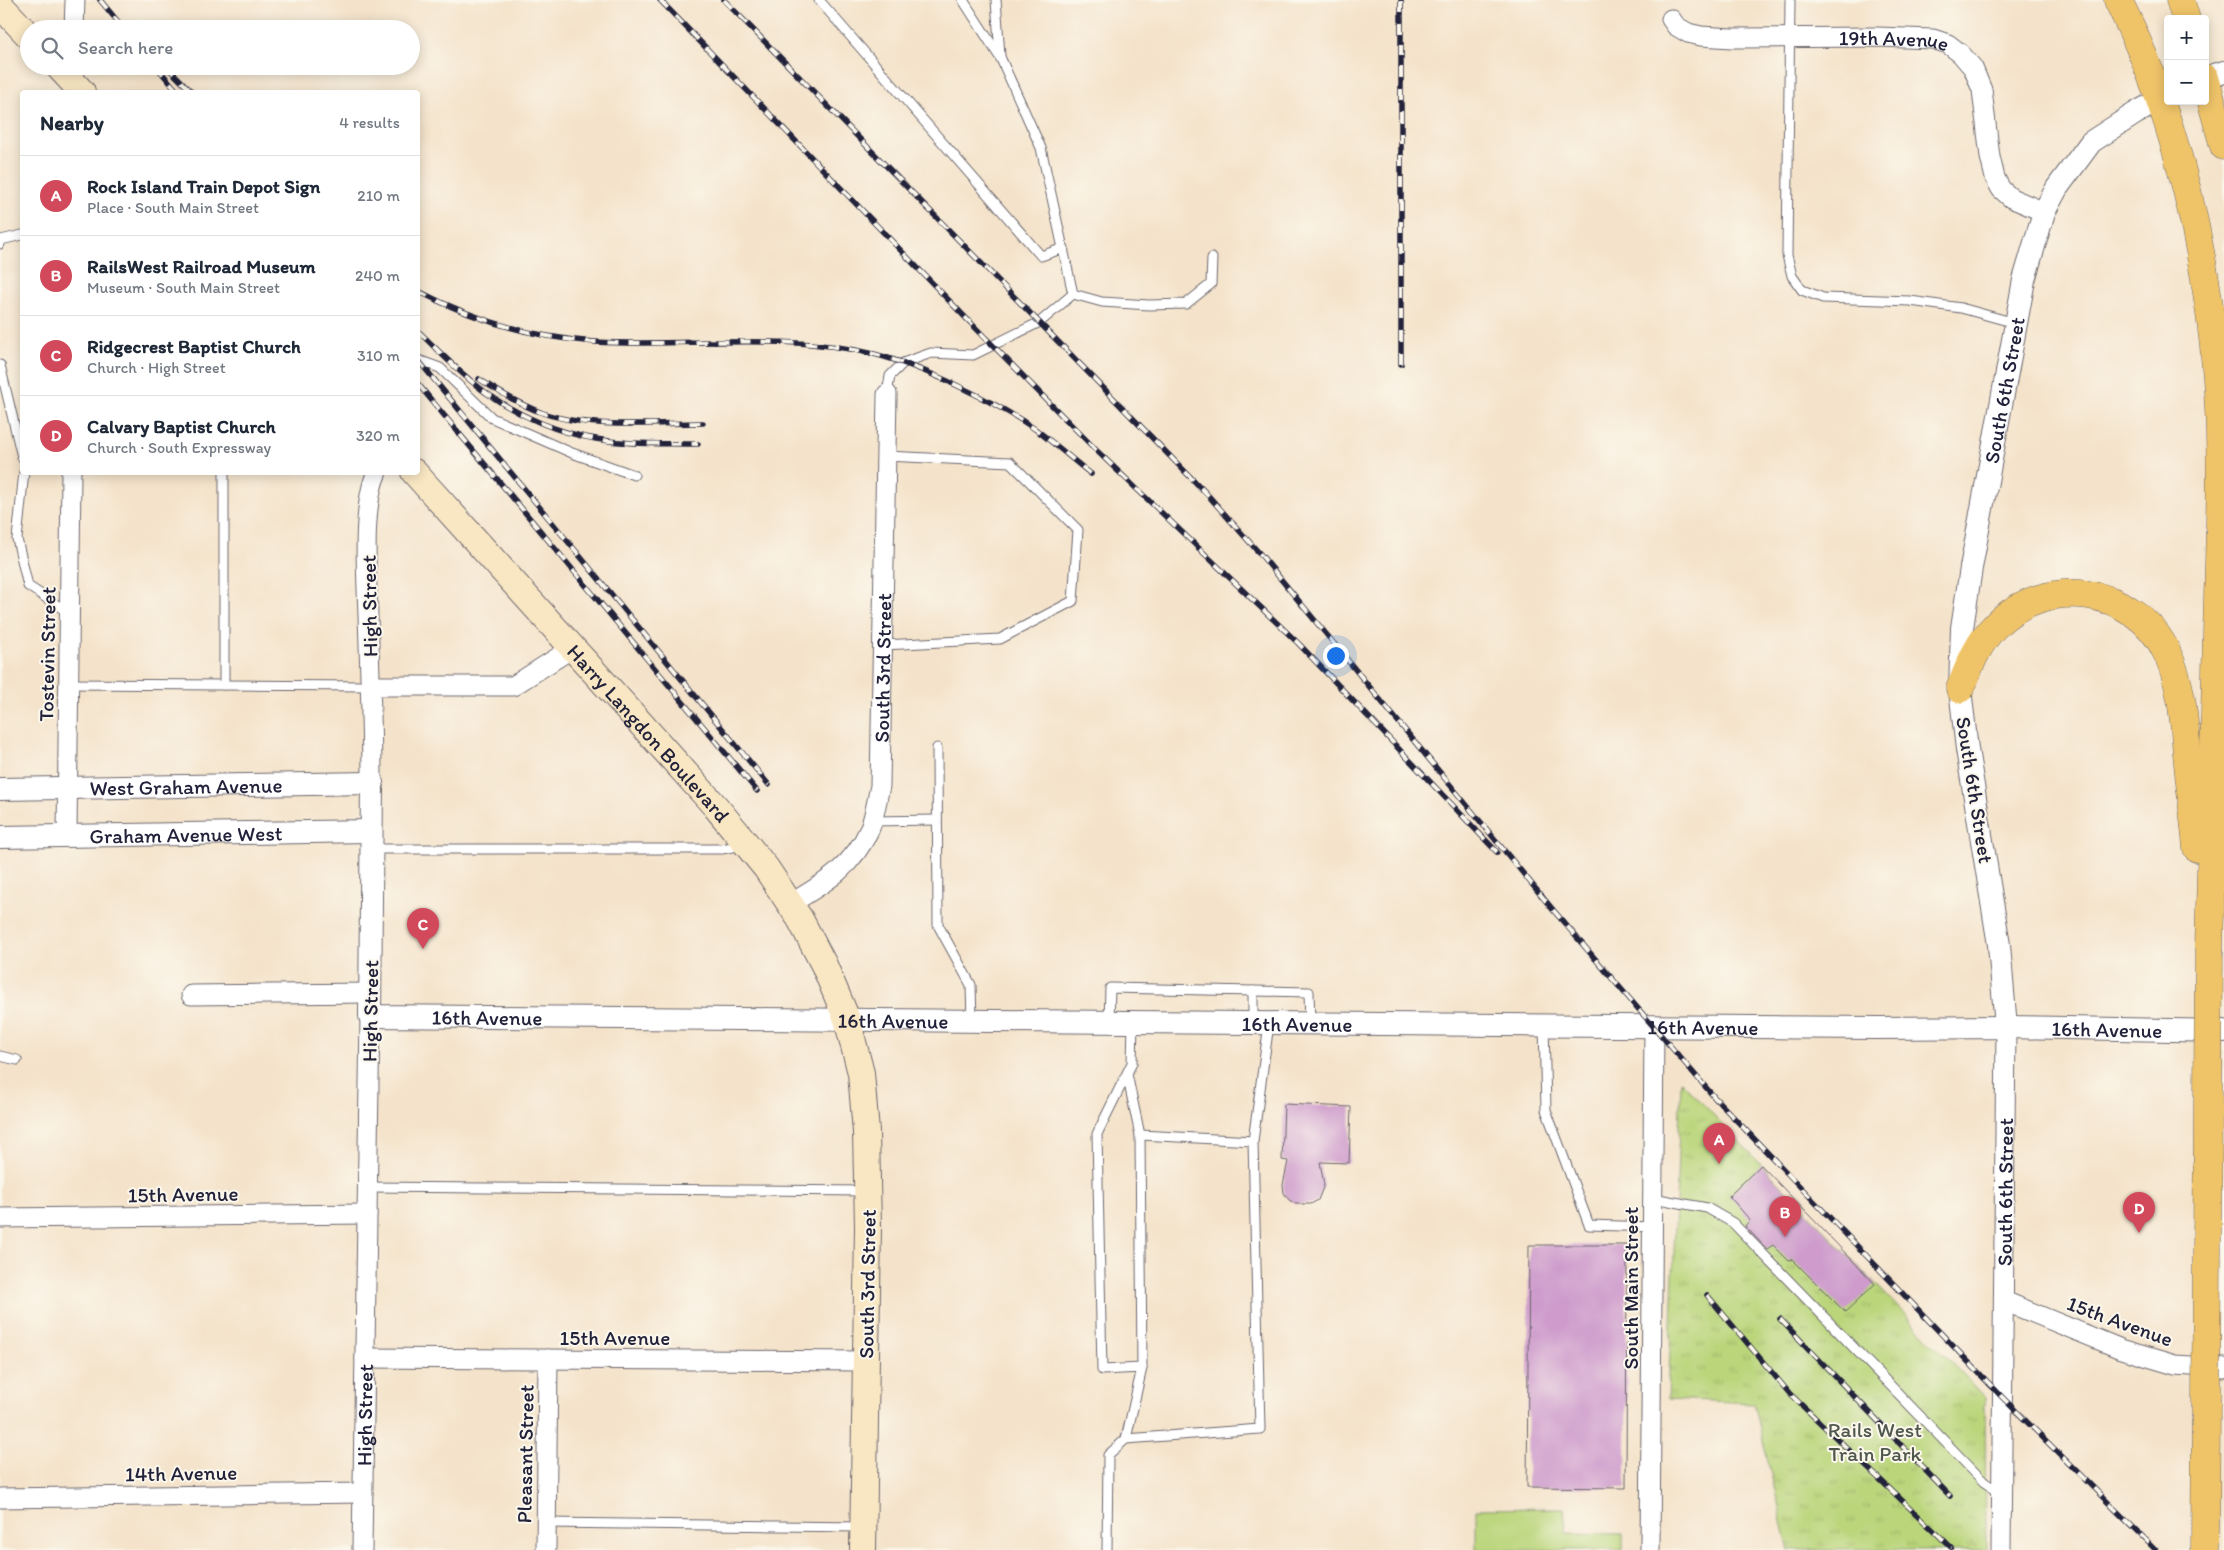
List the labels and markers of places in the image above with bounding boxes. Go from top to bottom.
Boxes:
pin: C [407,908,439,949]
pin: A [1703,1123,1735,1164]
pin: D [2123,1192,2155,1233]
pin: B [1769,1196,1801,1237]

